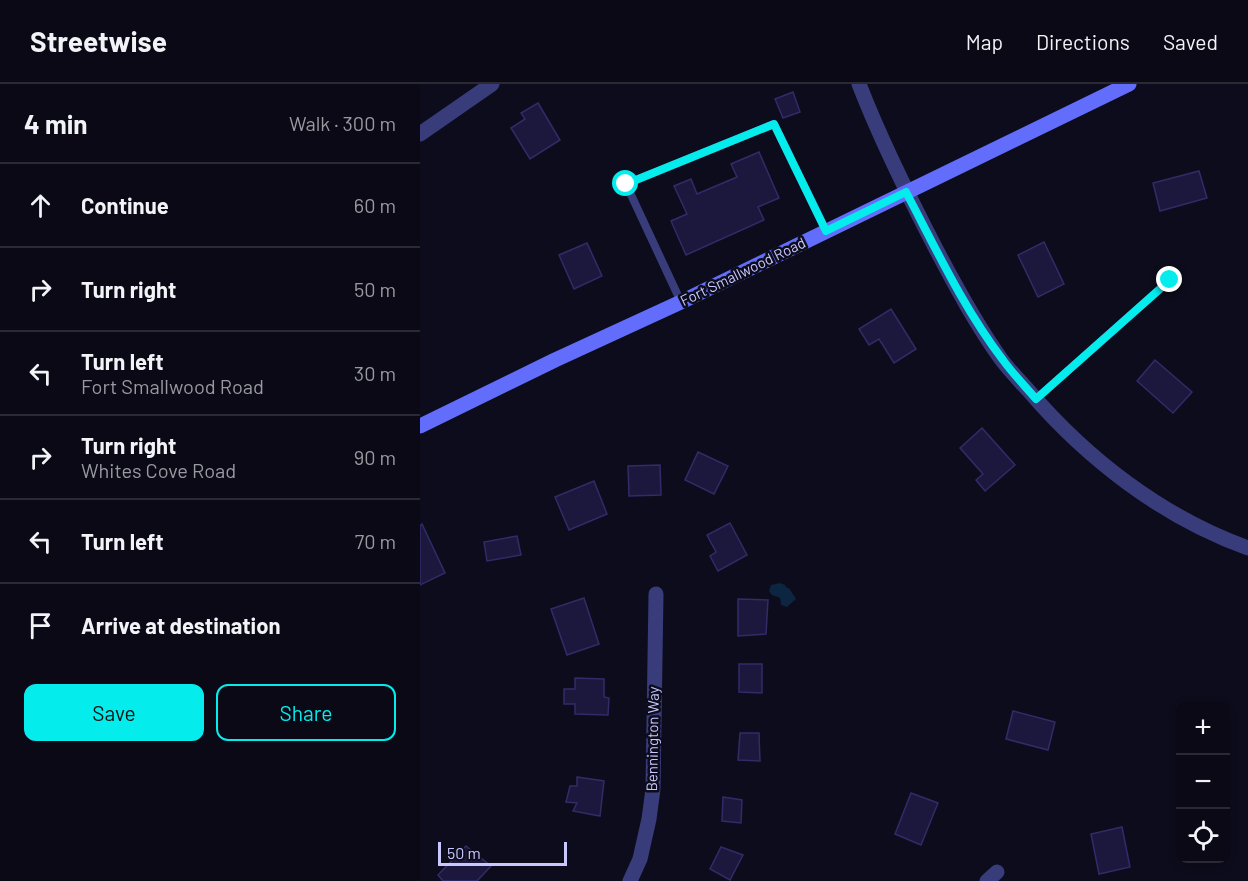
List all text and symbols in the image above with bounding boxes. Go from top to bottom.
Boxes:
text: Streetwise [30,24,167,58]
text: Map [966,29,1003,54]
text: Directions [1036,29,1130,54]
text: Saved [1163,29,1218,54]
text: 4 min [24,108,88,139]
text: Walk · 300 m [289,111,396,135]
route start [612,170,638,196]
icon: ahead [24,189,57,222]
text: Continue [81,192,169,218]
text: 60 m [354,193,396,217]
street label: Fort Smallwood Road [677,233,808,309]
route end [1156,266,1182,292]
icon: right [24,273,57,306]
text: Turn right [81,276,176,302]
text: 50 m [354,277,396,301]
text: Turn left [81,348,164,374]
icon: left [24,357,57,390]
text: 30 m [354,361,396,385]
text: Fort Smallwood Road [81,374,264,398]
text: Turn right [81,432,176,458]
icon: right [24,441,57,474]
text: 90 m [354,445,396,469]
text: Whites Cove Road [81,458,236,482]
icon: left [24,525,57,558]
text: Turn left [81,528,164,554]
text: 70 m [355,529,396,553]
icon: arrive [24,609,57,642]
text: Arrive at destination [81,612,280,638]
button: Save [24,684,204,741]
button: Share [216,684,396,741]
street label: Bennington Way [642,686,662,792]
map controls [1176,701,1230,863]
button: + [1176,701,1230,755]
button: − [1176,755,1230,809]
button: locate [1176,809,1230,863]
scale bar [438,839,567,866]
text: 50 m [447,843,481,862]

